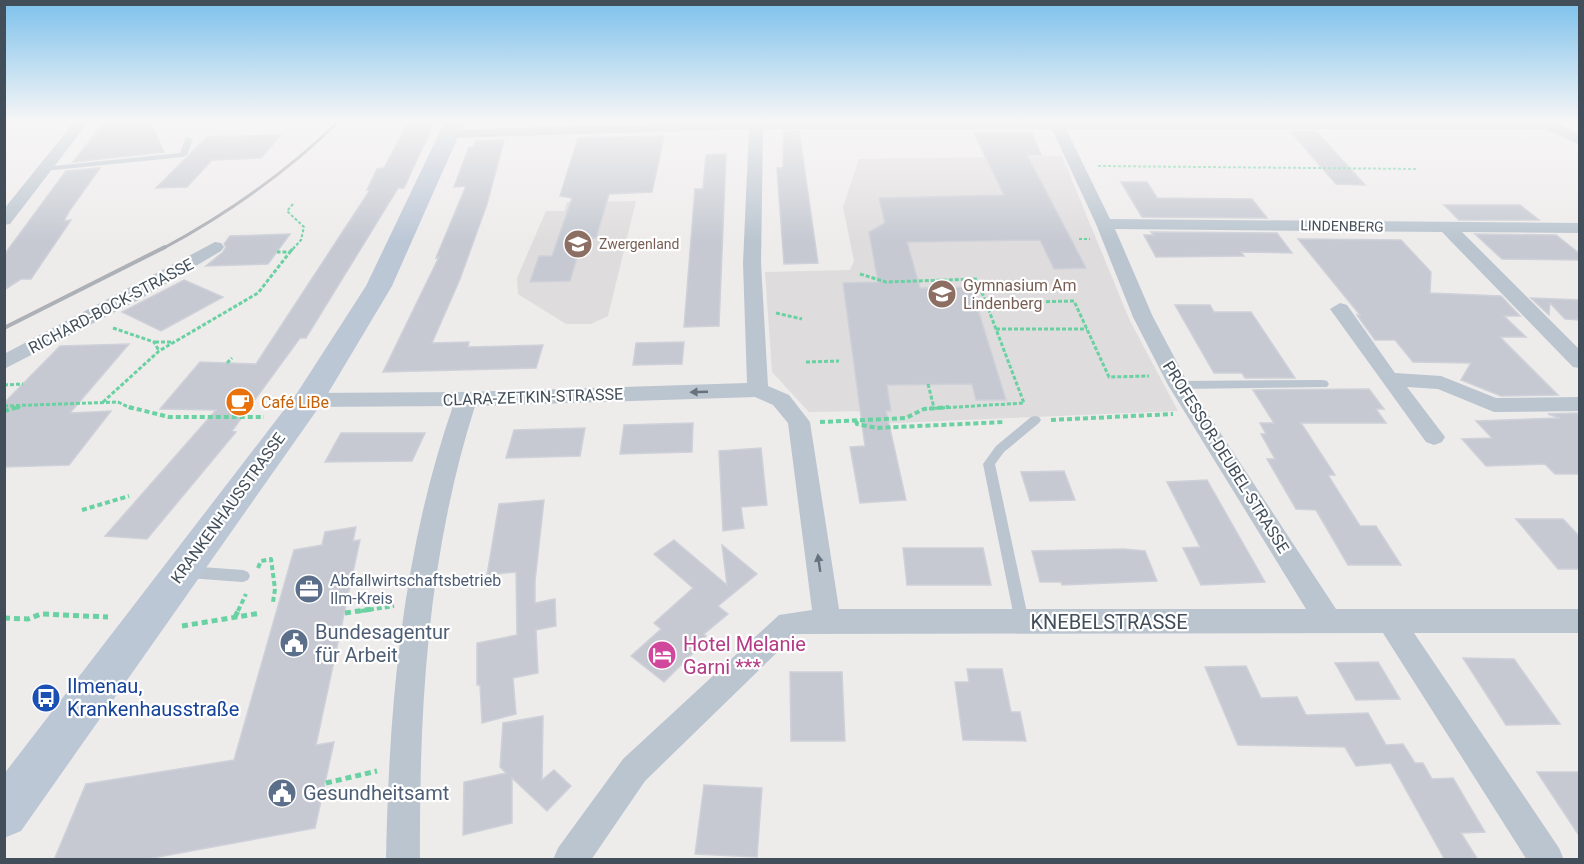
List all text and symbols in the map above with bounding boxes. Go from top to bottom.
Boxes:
street label: LINDENBERG [1300,217,1384,235]
school or university icon: Zwergenland [562,228,594,260]
place label: Zwergenland [599,236,679,252]
street label: RICHARD-BOCK-STRASSE [25,254,197,358]
place label: Gymnasium Am Lindenberg [963,276,1076,313]
school or university icon: Gymnasium Am Lindenberg [926,278,958,310]
street label: PROFESSOR-DEUBEL-STRASSE [1159,358,1293,556]
street label: CLARA-ZETKIN-STRASSE [443,384,623,410]
cafe icon: Café LiBe [224,386,256,418]
one-way arrow [690,387,709,397]
place label: Café LiBe [261,393,329,412]
street label: KRANKENHAUSSTRASSE [167,429,289,587]
one-way arrow [814,553,823,572]
place label: Abfallwirtschaftsbetrieb Ilm-Kreis [330,571,501,608]
office icon: Abfallwirtschaftsbetrieb Ilm-Kreis [293,573,325,605]
street label: KNEBELSTRASSE [1030,610,1188,634]
place label: Bundesagentur für Arbeit [315,620,450,667]
public building icon: Bundesagentur für Arbeit [278,627,310,659]
place label: Hotel Melanie Garni *** [683,632,806,679]
hotel icon: Hotel Melanie Garni *** [646,639,678,671]
place label: Ilmenau, Krankenhausstraße [67,674,239,721]
bus stop icon: Ilmenau, Krankenhausstraße [30,682,62,714]
public building icon: Gesundheitsamt [266,777,298,809]
place label: Gesundheitsamt [303,781,449,805]

